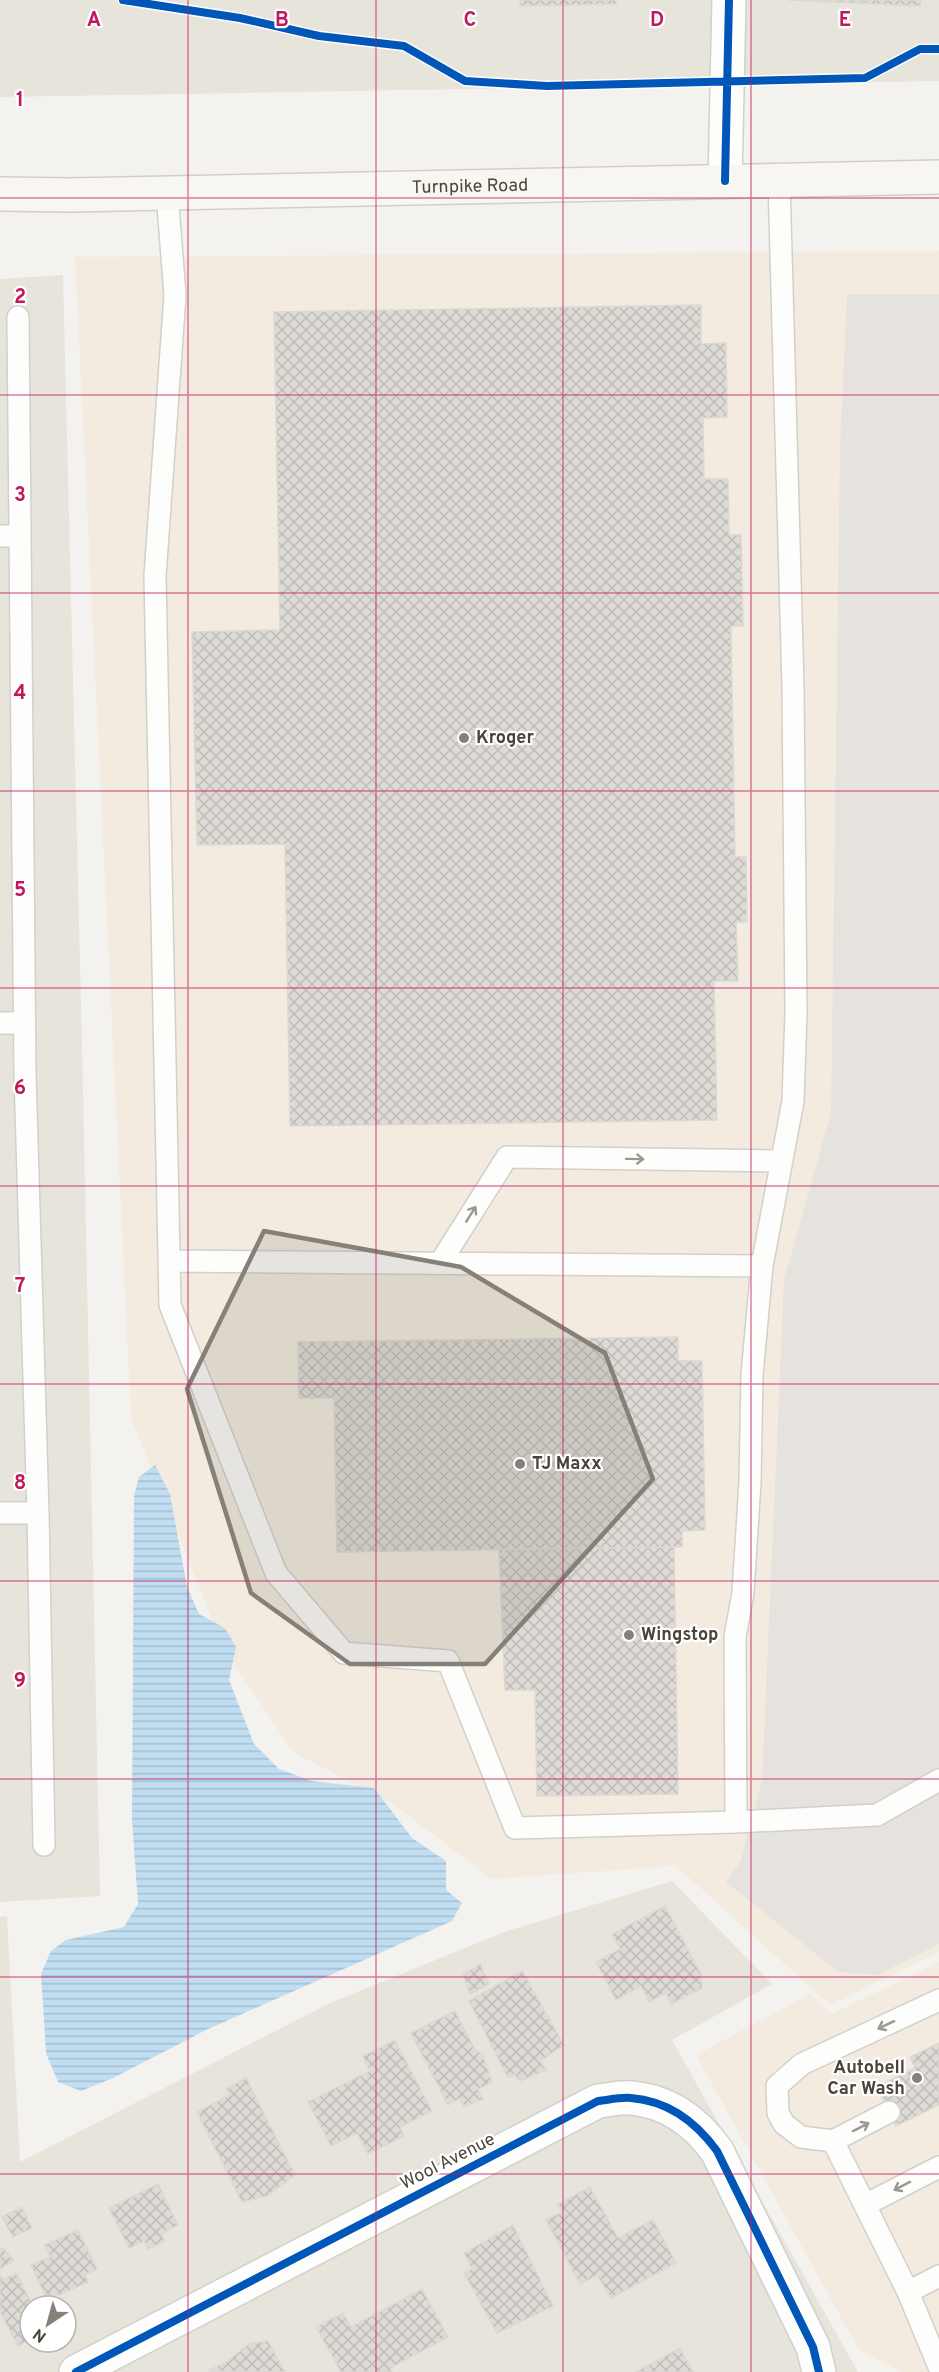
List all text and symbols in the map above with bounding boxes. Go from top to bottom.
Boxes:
text: A [87,8,101,34]
text: B [275,8,289,34]
text: C [464,8,476,34]
text: D [650,8,664,34]
text: E [839,8,851,34]
text: 1 [16,88,24,114]
street label: Turnpike Road [411,174,529,199]
text: 2 [14,285,26,311]
text: 3 [14,483,26,509]
text: 4 [14,681,26,707]
place label: Kroger [476,727,534,750]
marker: Kroger [457,731,471,745]
text: 5 [14,878,26,904]
text: 6 [14,1076,26,1102]
one-way arrow [625,1154,645,1165]
one-way arrow [465,1205,478,1222]
text: 7 [15,1274,25,1300]
place label: TJ Maxx [532,1453,602,1476]
marker: TJ Maxx [513,1457,527,1471]
text: 8 [14,1471,26,1497]
place label: Wingstop [641,1624,719,1647]
marker: Wingstop [622,1628,636,1642]
text: 9 [14,1669,26,1695]
one-way arrow [877,2019,895,2031]
place label: Autobell Car Wash [827,2057,905,2101]
marker: Autobell Car Wash [910,2071,924,2085]
one-way arrow [852,2120,870,2132]
street label: Wool Avenue [397,2128,499,2196]
one-way arrow [893,2180,911,2192]
north arrow [18,2294,78,2354]
text: N [30,2323,51,2346]

